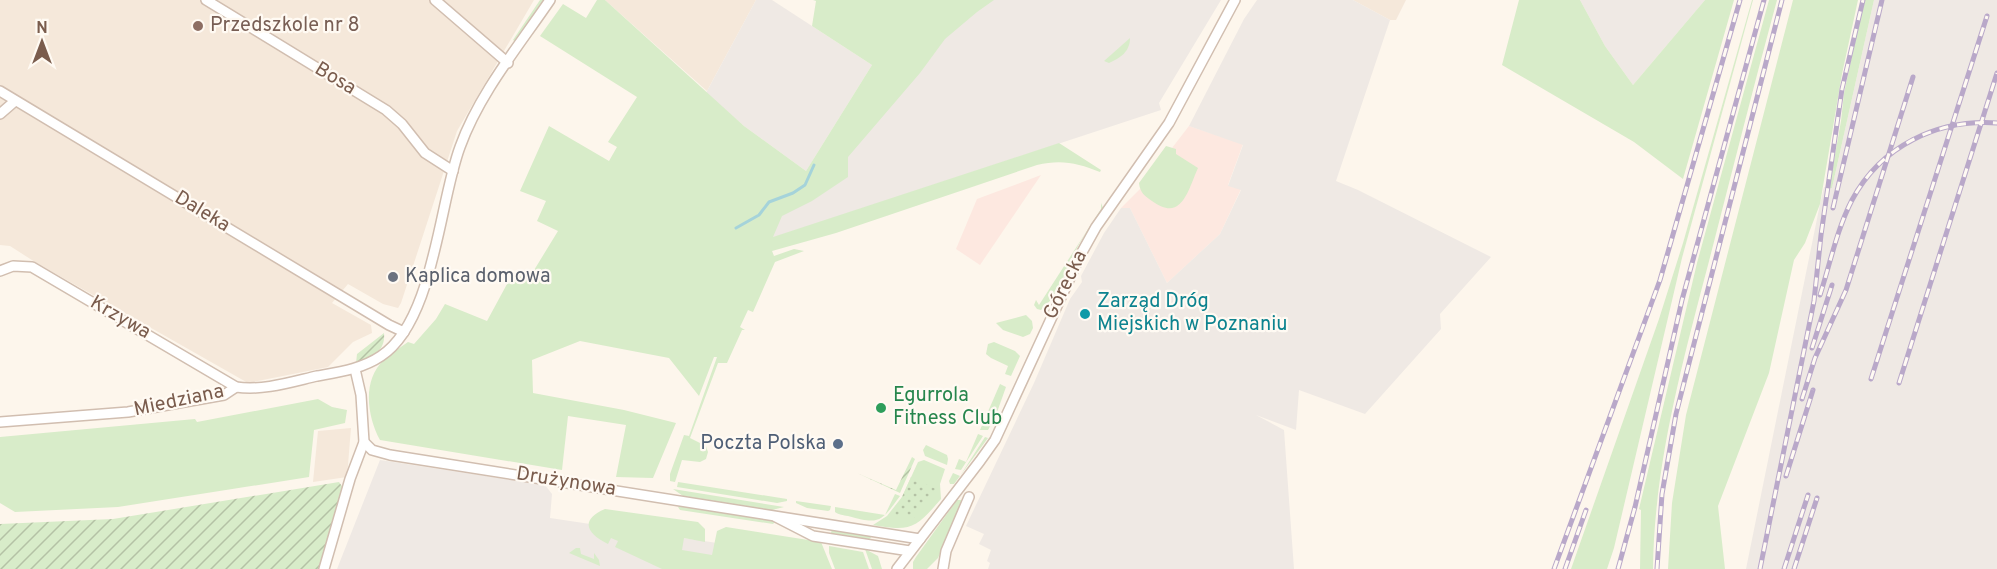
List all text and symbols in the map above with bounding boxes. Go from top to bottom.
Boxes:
north arrow [12,12,72,72]
place label: Przedszkole nr 8 [210,13,360,39]
text: N [36,19,48,39]
marker: Przedszkole nr 8 [191,19,205,33]
street label: Bosa [309,57,361,101]
street label: Daleka [169,185,235,239]
street label: Górecka [1038,246,1094,324]
place label: Kaplica domowa [405,264,550,290]
marker: Kaplica domowa [386,270,400,284]
place label: Zarząd Dróg Miejskich w Poznaniu [1097,289,1288,338]
street label: Krzywa [85,290,155,346]
marker: Zarząd Dróg Miejskich w Poznaniu [1078,307,1092,321]
street label: Miedziana [132,379,226,423]
place label: Egurrola Fitness Club [893,383,1002,432]
marker: Egurrola Fitness Club [874,401,888,415]
place label: Poczta Polska [700,431,826,457]
marker: Poczta Polska [831,437,845,451]
street label: Drużynowa [514,461,618,503]

